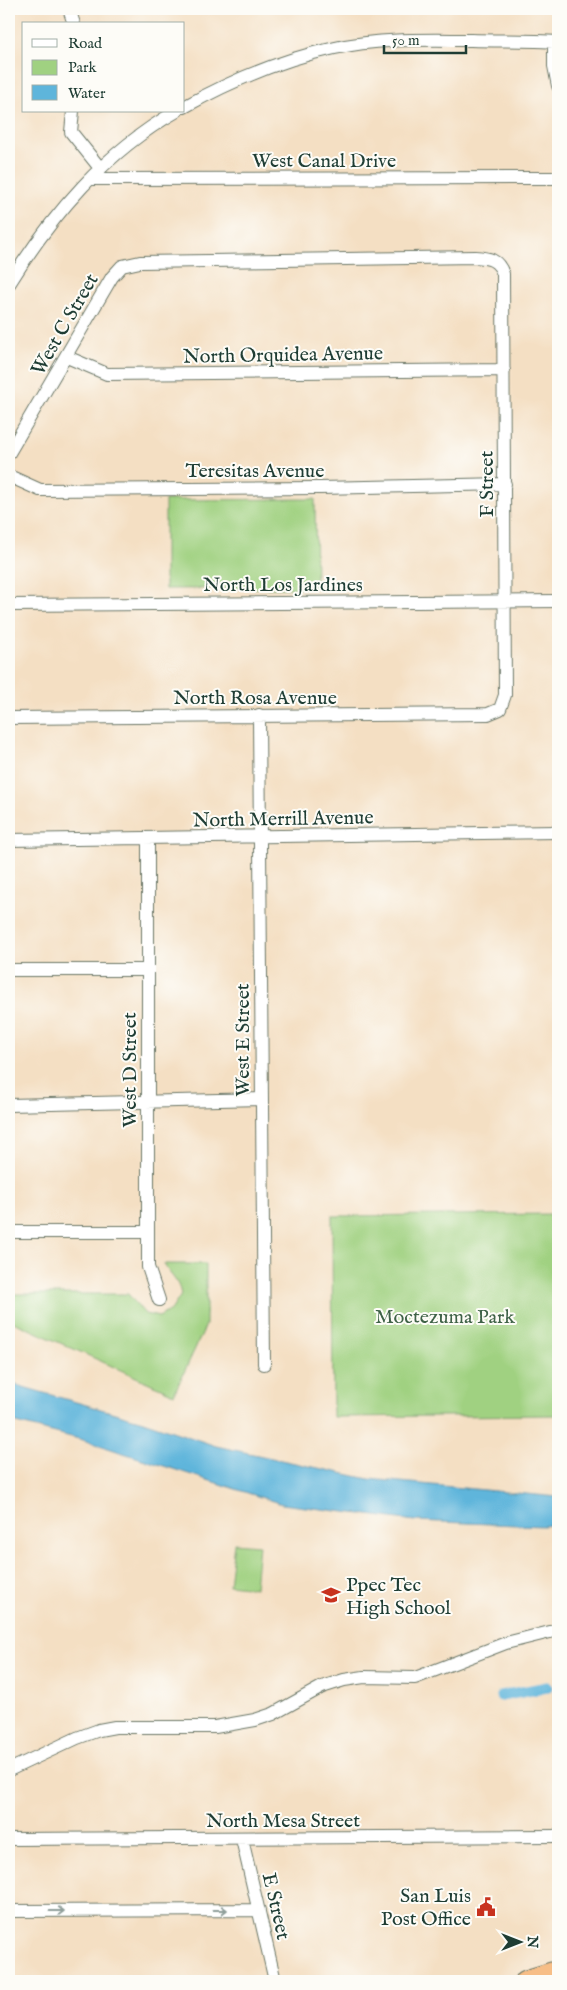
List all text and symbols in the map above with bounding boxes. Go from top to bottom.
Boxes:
legend [22,22,185,112]
scale bar [384,22,467,54]
text: 50 m [392,31,420,50]
text: Road [68,34,103,53]
text: Park [68,58,98,77]
text: Water [68,84,106,103]
street label: West Canal Drive [252,149,396,174]
street label: West C Street [26,269,105,380]
street label: North Orquidea Avenue [183,341,383,370]
street label: F Street [475,450,500,517]
street label: Teresitas Avenue [186,459,324,484]
street label: North Los Jardines [203,573,363,598]
street label: North Rosa Avenue [173,686,337,711]
street label: North Merrill Avenue [192,805,374,834]
street label: West E Street [231,983,256,1097]
street label: West D Street [118,1012,143,1128]
park label: Moctezuma Park [375,1305,515,1330]
place label: Ppec Tec High School [346,1573,451,1621]
school or university icon: Ppec Tec High School [320,1584,342,1606]
street label: North Mesa Street [206,1809,360,1834]
street label: E Street [256,1870,295,1942]
place label: San Luis Post Office [381,1884,471,1932]
public building icon: San Luis Post Office [475,1896,497,1918]
one-way arrow [212,1905,228,1915]
one-way arrow [49,1906,65,1916]
north arrow [494,1918,544,1968]
text: N [523,1935,541,1948]

